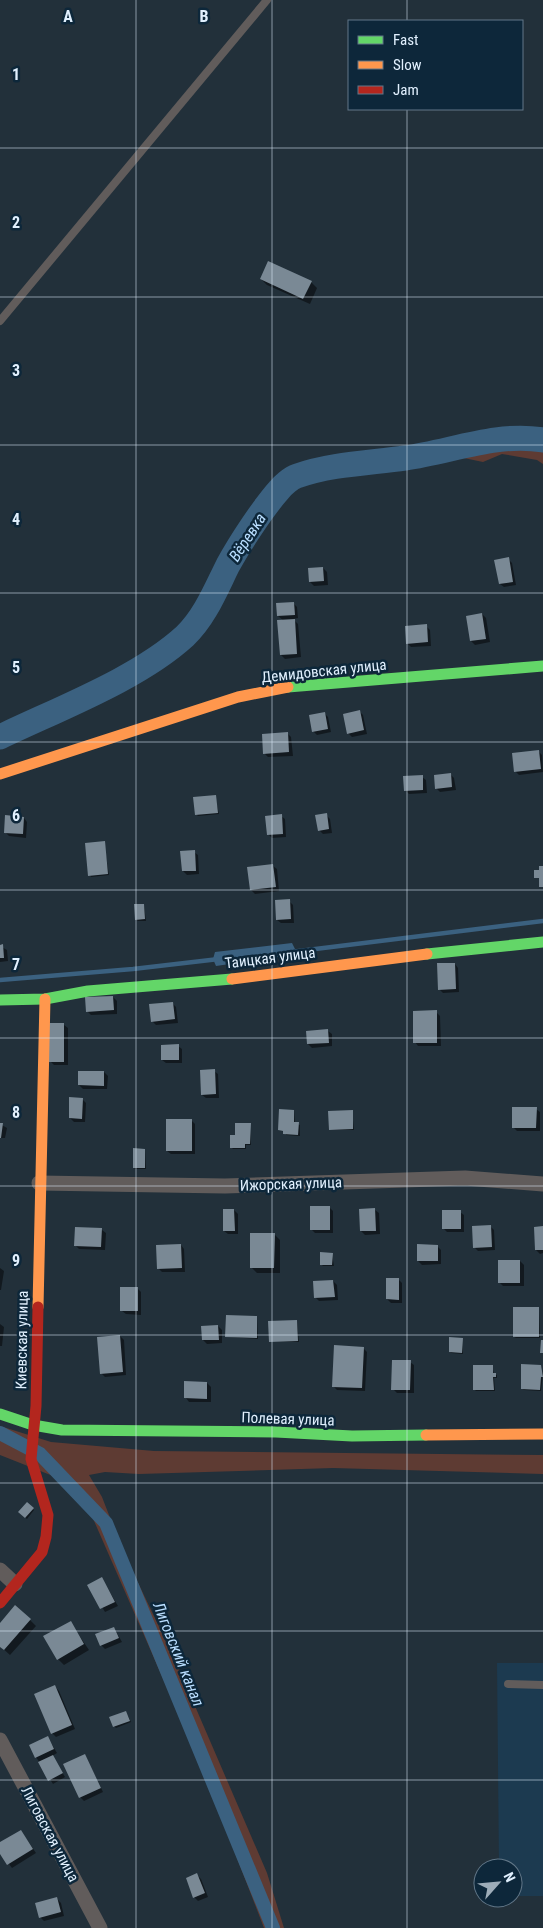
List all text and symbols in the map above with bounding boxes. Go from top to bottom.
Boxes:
text: A [63,7,73,26]
text: B [200,7,209,26]
legend [348,20,523,110]
text: Fast [393,31,418,49]
text: Slow [393,56,422,74]
text: 1 [12,65,20,84]
text: Jam [393,81,419,99]
text: 2 [12,213,20,232]
text: 3 [12,361,20,380]
text: 4 [12,510,20,529]
water label: Вёревка [225,510,270,565]
street label: Демидовская улица [261,655,387,687]
text: 5 [12,658,20,677]
text: 6 [12,806,20,825]
street label: Таицкая улица [224,944,316,972]
text: 7 [12,955,20,974]
text: 8 [12,1103,20,1122]
street label: Ижорская улица [240,1173,342,1195]
text: 9 [12,1251,20,1270]
street label: Киевская улица [12,1290,32,1390]
street label: Полевая улица [241,1408,335,1430]
water label: Лиговский канал [149,1598,208,1709]
street label: Лиговская улица [17,1783,83,1885]
north arrow [473,1858,523,1908]
text: N [501,1870,519,1885]

